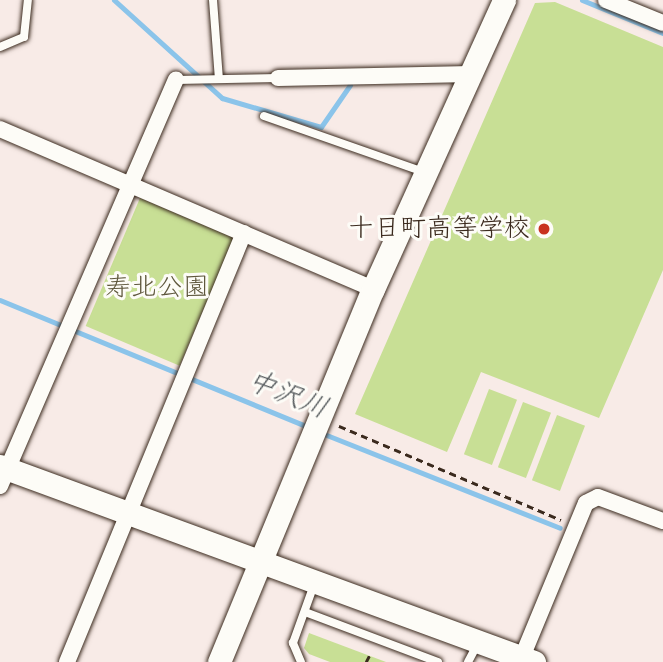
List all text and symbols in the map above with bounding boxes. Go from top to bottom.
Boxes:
place label: 十日町高等学校 [348,213,530,245]
marker: 十日町高等学校 [536,221,552,237]
park label: 寿北公園 [105,272,209,304]
water label: 中沢川 [243,363,333,425]

